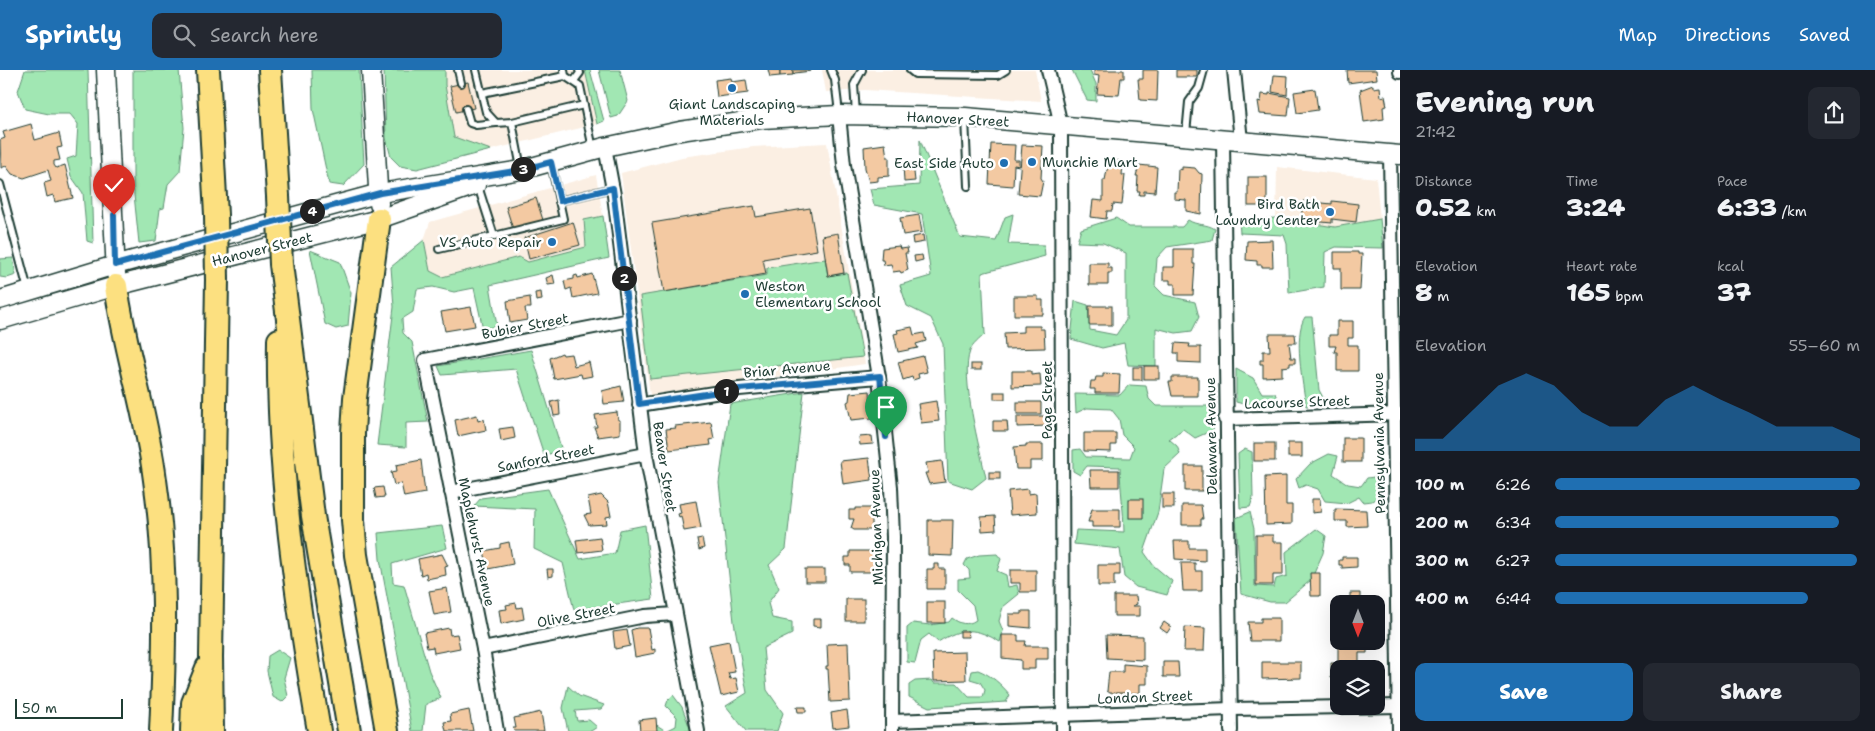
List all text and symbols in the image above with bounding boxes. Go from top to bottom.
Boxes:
search box [152,13,502,58]
text: Sprintly [25,19,122,51]
icon: search [170,21,198,49]
text: Search here [210,23,319,48]
text: Map [1619,23,1657,47]
text: Directions [1685,23,1771,47]
text: Saved [1799,23,1850,47]
marker: Giant Landscaping Materials [726,82,738,94]
text: Evening run [1415,83,1594,121]
button: share [1808,87,1860,139]
place label: Giant Landscaping Materials [669,95,795,129]
street label: Hanover Street [906,107,1010,131]
text: 21:42 [1415,121,1456,142]
place label: Munchie Mart [1042,153,1138,171]
place label: East Side Auto [894,154,994,172]
pin: 3 [510,156,536,182]
marker: Munchie Mart [1026,156,1038,168]
marker: East Side Auto [998,157,1010,169]
text: 3 [519,160,528,178]
pin [93,164,135,215]
icon: check [100,171,128,199]
text: Distance [1415,172,1472,190]
text: Time [1566,172,1598,190]
text: Pace [1717,172,1748,190]
text: 0.52 [1415,190,1471,224]
text: 3:24 [1566,190,1625,224]
text: 6:33 [1717,190,1777,224]
place label: Bird Bath Laundry Center [1215,195,1320,229]
pin: 4 [300,198,324,224]
text: 4 [308,202,317,220]
text: km [1471,202,1496,220]
text: /km [1777,202,1807,220]
marker: Bird Bath Laundry Center [1324,206,1336,218]
street label: Hanover Street [210,228,314,270]
place label: VS Auto Repair [439,233,542,251]
marker: VS Auto Repair [546,236,558,248]
text: Elevation [1415,257,1478,275]
text: Heart rate [1566,257,1637,275]
text: kcal [1717,257,1744,275]
pin: 2 [612,266,636,290]
text: 2 [620,269,629,287]
text: 8 [1415,275,1433,309]
text: 165 [1566,275,1610,309]
text: 37 [1717,275,1751,309]
place label: Weston Elementary School [755,277,882,311]
text: m [1433,287,1449,305]
text: bpm [1610,287,1643,305]
marker: Weston Elementary School [739,288,751,300]
street label: Bubier Street [480,309,570,343]
text: Elevation [1415,335,1487,356]
text: 55–60 m [1788,335,1860,356]
street label: Briar Avenue [743,356,831,382]
street label: Page Street [1038,361,1056,439]
street label: Pennsylvania Avenue [1369,372,1389,514]
street label: Delaware Avenue [1201,377,1221,495]
pin: 1 [714,378,738,404]
text: 1 [723,382,730,400]
pin [865,386,907,437]
street label: Lacourse Street [1244,391,1350,413]
icon: arrive [872,393,900,421]
street label: Beaver Street [649,420,681,514]
street label: Sanford Street [496,440,596,476]
street label: Michigan Avenue [865,469,887,585]
text: 100 m [1415,474,1464,495]
text: 6:26 [1495,474,1531,495]
street label: Maplehurst Avenue [455,476,499,608]
text: 200 m [1415,512,1468,533]
text: 6:34 [1495,512,1531,533]
text: 300 m [1415,550,1469,571]
text: 6:27 [1495,550,1530,571]
text: 400 m [1415,588,1469,609]
text: 6:44 [1495,588,1531,609]
north arrow [1330,595,1385,650]
map controls [1330,595,1385,715]
street label: Olive Street [535,599,617,631]
button: layers [1330,660,1385,715]
button: Save [1415,663,1633,721]
button: Share [1643,663,1860,721]
street label: London Street [1097,686,1193,708]
scale bar [15,696,122,719]
text: 50 m [22,699,57,717]

